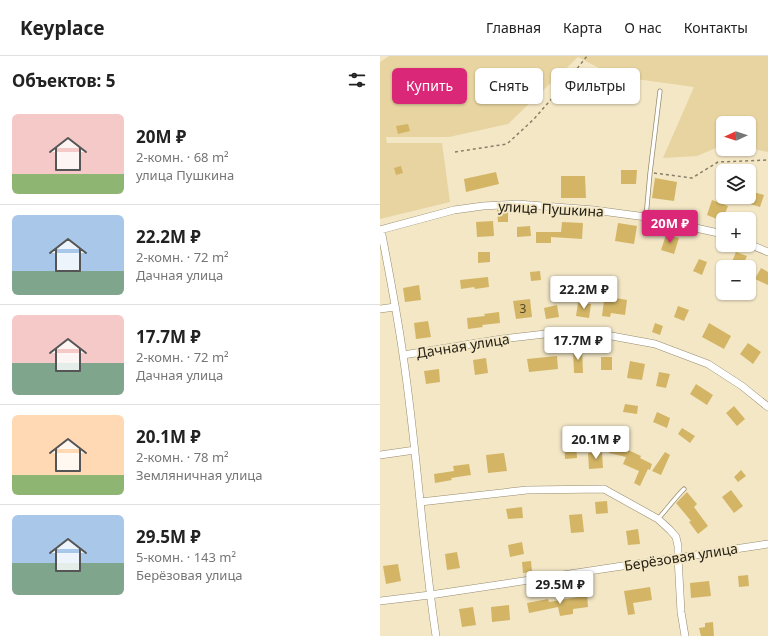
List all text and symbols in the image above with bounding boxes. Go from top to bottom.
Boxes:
text: Keyplace [20,15,105,41]
text: Главная [486,18,541,37]
text: Карта [563,18,602,37]
text: О нас [624,18,662,37]
text: Контакты [684,18,748,37]
chip: Купить [392,68,467,104]
chip: Снять [475,68,543,104]
chip: Фильтры [551,68,640,104]
text: Объектов: 5 [12,69,115,92]
icon: filters [346,69,368,91]
north arrow [716,116,756,156]
map controls [716,116,756,300]
text: 20M ₽ [136,125,186,148]
icon: home [44,130,92,178]
text: 2-комн. · 68 m² [136,148,229,166]
button: layers [716,164,756,204]
text: улица Пушкина [136,166,234,184]
street label: улица Пушкина [498,196,604,221]
pin: 20M ₽ [642,210,698,244]
button: + [716,212,756,252]
text: 20M ₽ [651,214,689,232]
text: 22.2M ₽ [136,225,201,248]
icon: home [44,231,92,279]
text: 2-комн. · 72 m² [136,248,229,266]
button: − [716,260,756,300]
text: Дачная улица [136,266,223,284]
pin: 22.2M ₽ [547,276,621,310]
text: 22.2M ₽ [559,280,609,298]
house number: 3 [520,300,527,317]
text: 17.7M ₽ [136,325,201,348]
pin: 17.7M ₽ [541,327,615,361]
street label: Дачная улица [415,329,511,362]
icon: home [44,331,92,379]
text: 17.7M ₽ [553,331,603,349]
text: 2-комн. · 72 m² [136,348,229,366]
text: Дачная улица [136,366,223,384]
text: 20.1M ₽ [136,425,201,448]
pin: 20.1M ₽ [559,426,633,460]
text: 20.1M ₽ [571,430,621,448]
icon: home [44,431,92,479]
text: 2-комн. · 78 m² [136,448,229,466]
text: Земляничная улица [136,466,262,484]
text: 29.5M ₽ [136,525,201,548]
icon: home [44,531,92,579]
street label: Берёзовая улица [623,538,739,575]
text: 5-комн. · 143 m² [136,548,236,566]
text: Берёзовая улица [136,566,243,584]
pin: 29.5M ₽ [523,571,597,605]
text: 29.5M ₽ [535,575,585,593]

